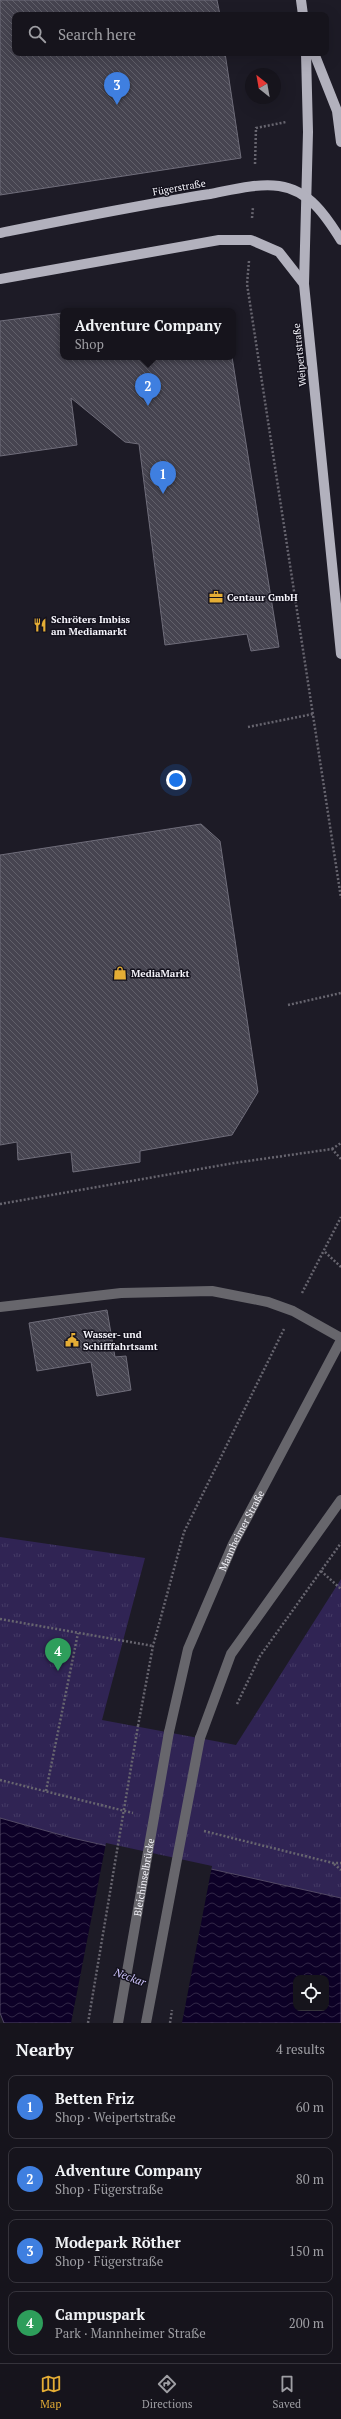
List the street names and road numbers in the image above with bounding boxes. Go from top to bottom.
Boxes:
street label: Fügerstraße [152,176,207,199]
street label: Weipertstraße [290,323,309,387]
street label: Mannheimer Straße [216,1488,267,1573]
street label: Bleichinselbrücke [131,1837,157,1917]

